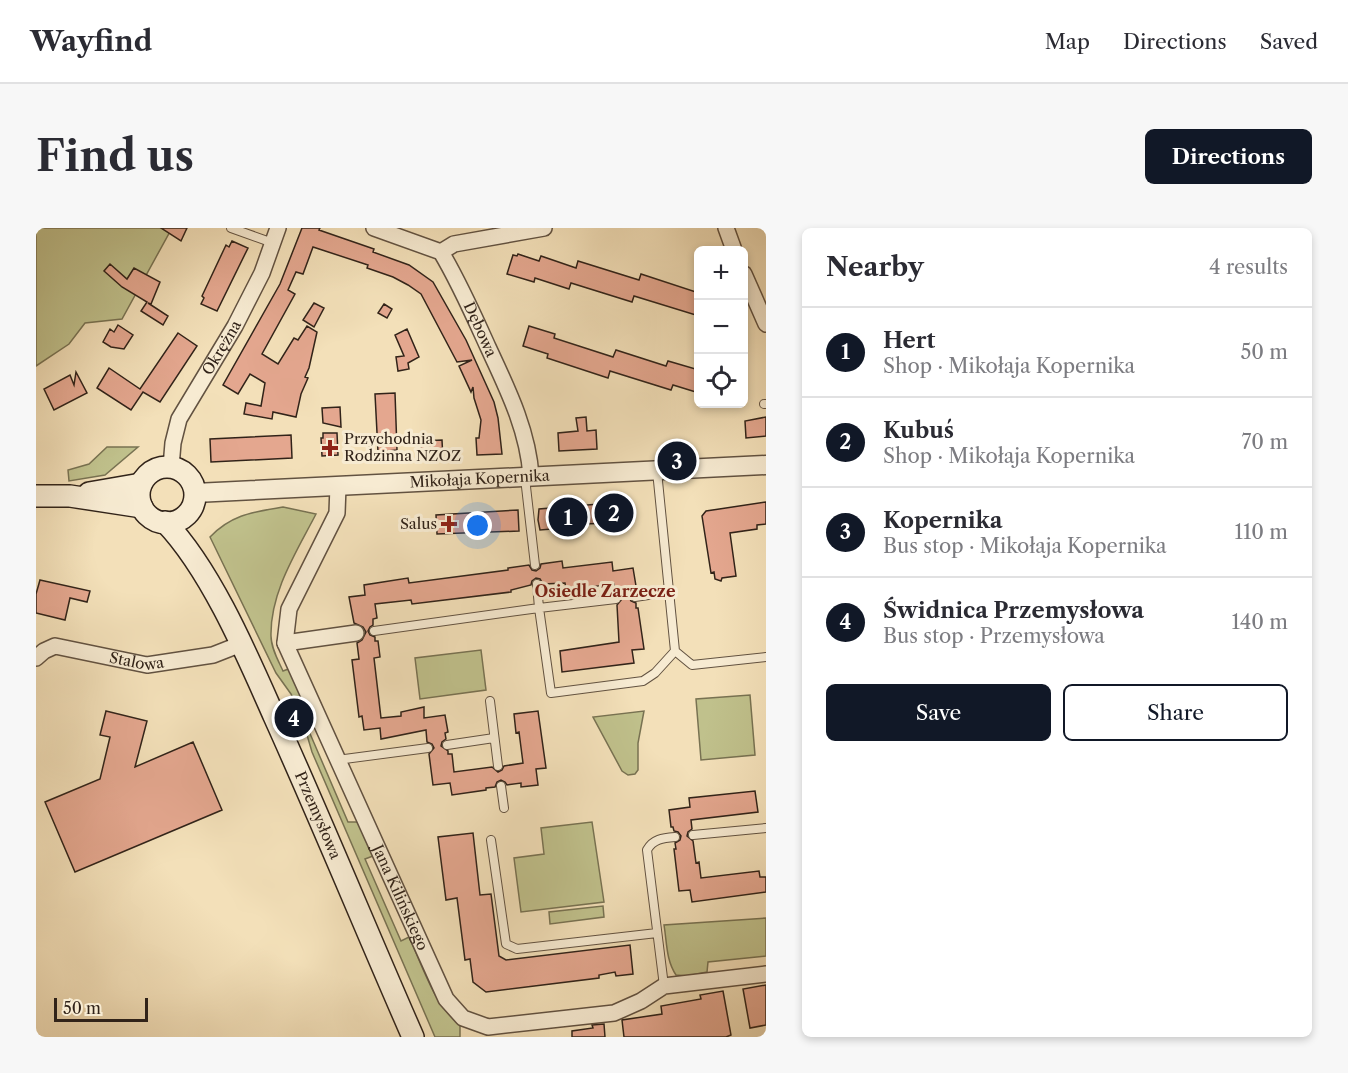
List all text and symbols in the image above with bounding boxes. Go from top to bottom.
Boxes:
text: Wayfind [30,24,152,58]
text: Map [1045,29,1090,54]
text: Directions [1123,29,1227,54]
text: Saved [1260,29,1318,54]
button: Directions [1145,129,1312,184]
text: Find us [36,130,194,182]
map controls [694,246,748,408]
button: + [694,246,748,300]
text: Nearby [826,251,924,283]
text: 4 results [1209,255,1288,279]
street label: Dębowa [460,299,501,360]
button: − [694,300,748,354]
street label: Okrężna [198,317,245,378]
text: Hert [883,327,935,354]
text: 1 [841,340,850,364]
text: 50 m [1241,340,1288,364]
button: locate [694,354,748,408]
text: Shop · Mikołaja Kopernika [883,354,1135,378]
text: Kubuś [883,417,954,444]
place label: Przychodnia Rodzinna NZOZ [344,429,461,465]
text: 2 [840,430,851,454]
text: 70 m [1242,430,1288,454]
pin: 3 [658,438,696,484]
marker: Przychodnia Rodzinna NZOZ [321,439,339,457]
text: Shop · Mikołaja Kopernika [883,444,1135,468]
street label: Mikołaja Kopernika [409,466,550,491]
pin: 2 [594,490,634,536]
pin: 1 [548,494,588,540]
text: Kopernika [883,507,1003,534]
your location [463,511,492,540]
place label: Salus [400,514,437,533]
marker: Salus [442,517,456,531]
text: 3 [840,520,851,544]
text: 110 m [1235,520,1288,544]
text: Bus stop · Mikołaja Kopernika [883,534,1167,558]
district label: Osiedle Zarzecze [535,581,676,601]
text: Świdnica Przemysłowa [883,597,1144,624]
text: 4 [840,610,851,634]
text: 140 m [1231,610,1288,634]
text: Bus stop · Przemysłowa [883,624,1105,648]
street label: Stalowa [108,647,165,674]
button: Save [826,684,1051,741]
button: Share [1063,684,1288,741]
pin: 4 [274,696,314,740]
street label: Przemysłowa [291,768,346,862]
street label: Jana Kilińskiego [368,840,433,953]
scale bar [54,995,148,1022]
text: 50 m [63,998,101,1018]

